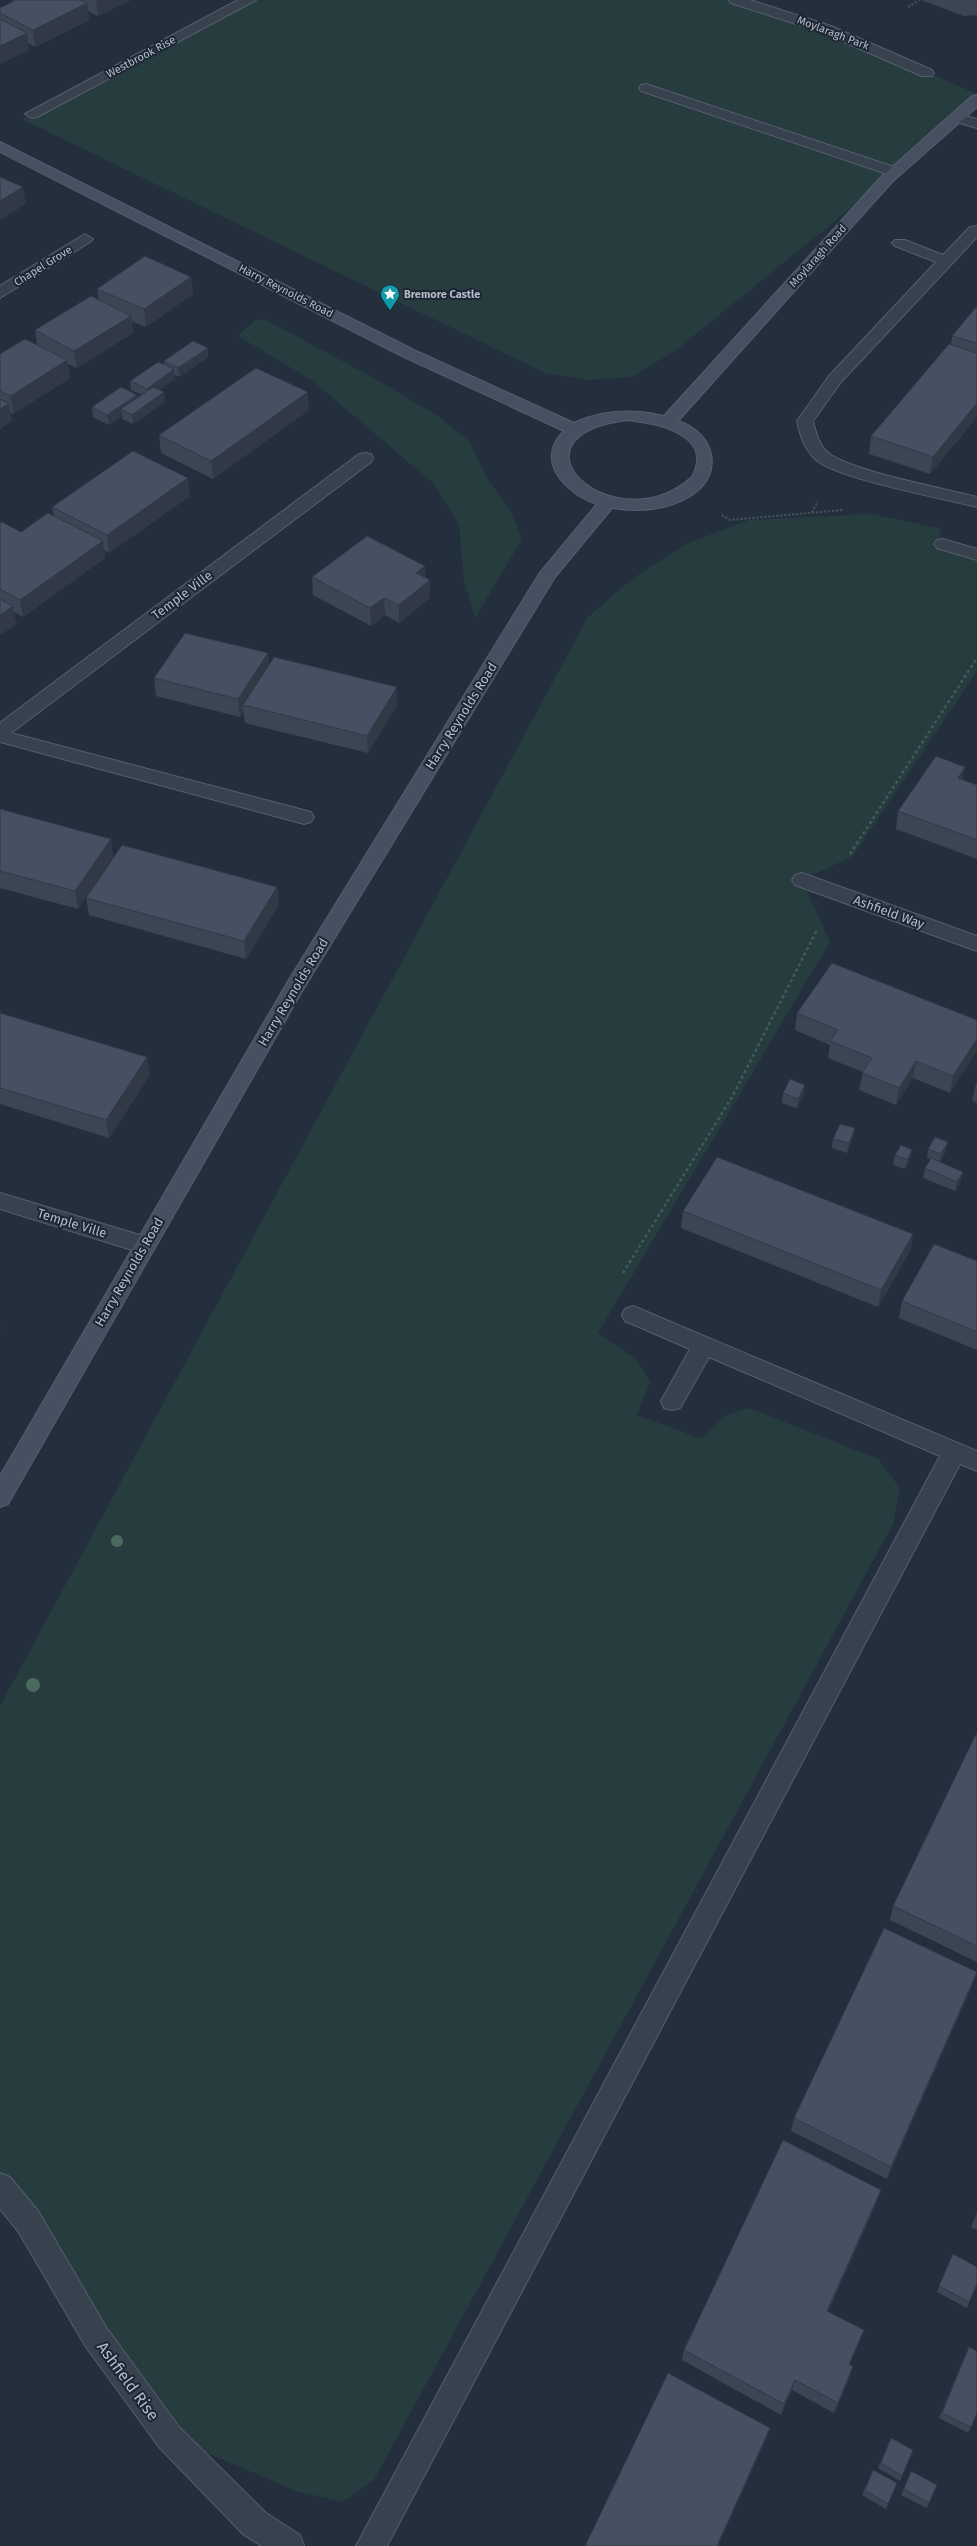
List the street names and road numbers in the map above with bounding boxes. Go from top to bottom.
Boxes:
street label: Moylaragh Park [795,13,871,53]
street label: Westbrook Rise [104,33,178,81]
street label: Moylaragh Road [787,222,849,290]
street label: Chapel Grove [12,243,74,289]
street label: Harry Reynolds Road [237,262,335,320]
street label: Temple Ville [149,567,215,623]
street label: Harry Reynolds Road [422,660,500,772]
street label: Ashfield Way [852,892,927,932]
street label: Harry Reynolds Road [255,935,331,1049]
street label: Temple Ville [35,1205,109,1241]
street label: Harry Reynolds Road [92,1215,166,1329]
street label: Ashfield Rise [93,2338,163,2424]

